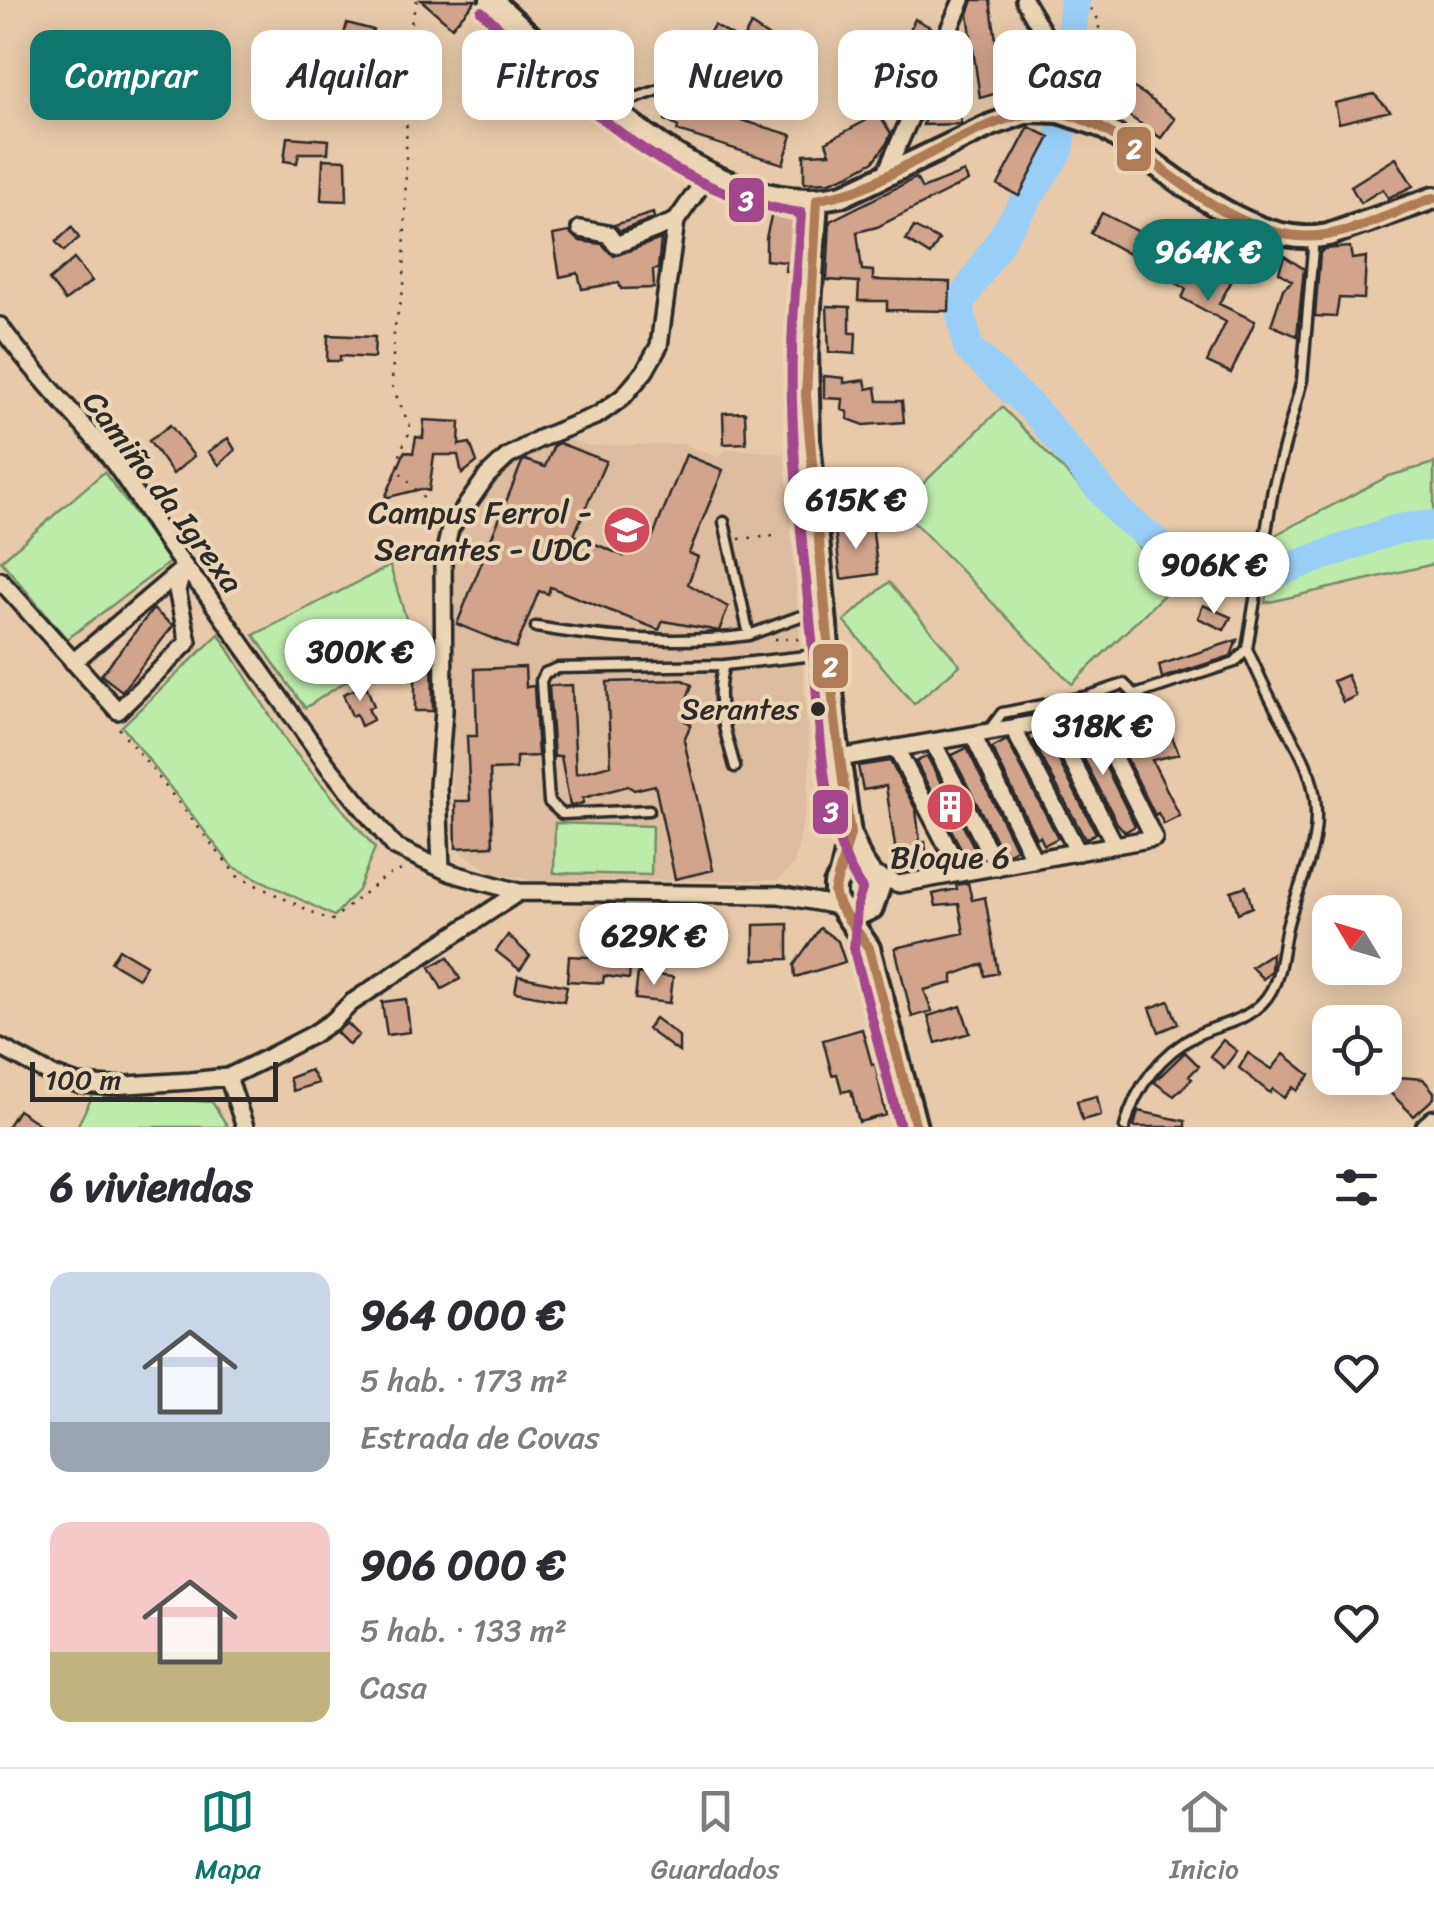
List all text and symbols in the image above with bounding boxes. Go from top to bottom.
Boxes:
chip: Comprar [30,30,231,120]
chip: Alquilar [251,30,442,120]
chip: Filtros [462,30,634,120]
chip: Nuevo [654,30,818,120]
chip: Piso [838,30,973,120]
chip: Casa [993,30,1136,120]
text: 2 [1125,124,1142,173]
line badge: 2 [1115,125,1153,173]
line badge: 3 [727,176,766,224]
text: 3 [737,176,754,225]
pin: 964K € [1127,219,1289,304]
text: 964K € [1155,223,1261,280]
street label: Camiño da Igrexa [67,378,259,606]
pin: 615K € [775,467,937,552]
text: 615K € [806,471,906,528]
place label: Campus Ferrol - Serantes - UDC [368,484,592,578]
school or university icon: Campus Ferrol - Serantes - UDC [601,504,653,556]
pin: 906K € [1133,532,1295,617]
text: 906K € [1160,536,1268,593]
pin: 300K € [279,619,441,704]
text: 300K € [306,623,414,680]
line badge: 2 [811,642,850,690]
text: 2 [821,642,838,691]
place label: Serantes [681,682,799,736]
pin: 318K € [1022,693,1184,778]
text: 318K € [1053,697,1153,754]
marker: Serantes [808,699,828,719]
building icon: Bloque 6 [924,781,976,833]
text: 3 [822,787,839,836]
line badge: 3 [811,788,850,836]
place label: Bloque 6 [890,829,1010,886]
north arrow [1312,895,1402,985]
map controls [1312,895,1402,1095]
pin: 629K € [573,903,735,988]
text: 629K € [601,907,707,964]
button: locate [1312,1005,1402,1095]
text: 100 m [45,1055,121,1104]
scale bar [30,1057,278,1102]
text: 6 viviendas [50,1150,253,1224]
icon: filters [1329,1160,1384,1215]
text: 964 000 € [360,1278,565,1352]
icon: home [130,1312,250,1432]
icon: heart [1329,1345,1384,1400]
text: 5 hab. · 173 m² [360,1352,568,1409]
text: Estrada de Covas [360,1409,599,1466]
text: 906 000 € [360,1528,566,1602]
icon: home [130,1562,250,1682]
icon: heart [1329,1595,1384,1650]
text: 5 hab. · 133 m² [360,1602,567,1659]
text: Casa [360,1659,427,1716]
tab: Mapa [195,1784,261,1893]
tab: Guardados [651,1784,779,1893]
tab: Inicio [1170,1784,1239,1893]

